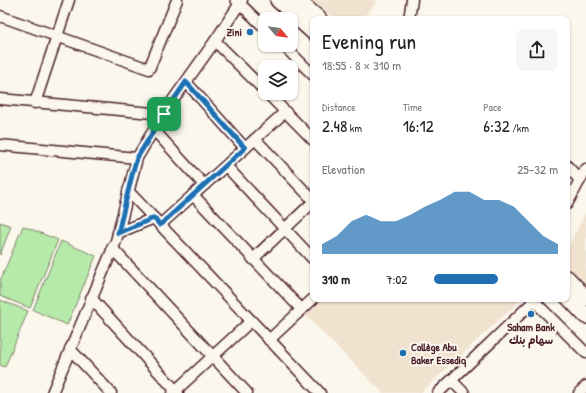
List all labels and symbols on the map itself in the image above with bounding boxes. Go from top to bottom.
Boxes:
north arrow [258,12,298,52]
place label: Zini [227,25,242,39]
marker: Zini [245,27,255,37]
pin [147,97,181,131]
marker: Saham Bank سهام بنك [526,309,536,319]
place label: Saham Bank سهام بنك [507,320,555,349]
place label: Collège Abu Baker Essediq [411,340,467,368]
marker: Collège Abu Baker Essediq [398,348,408,358]

